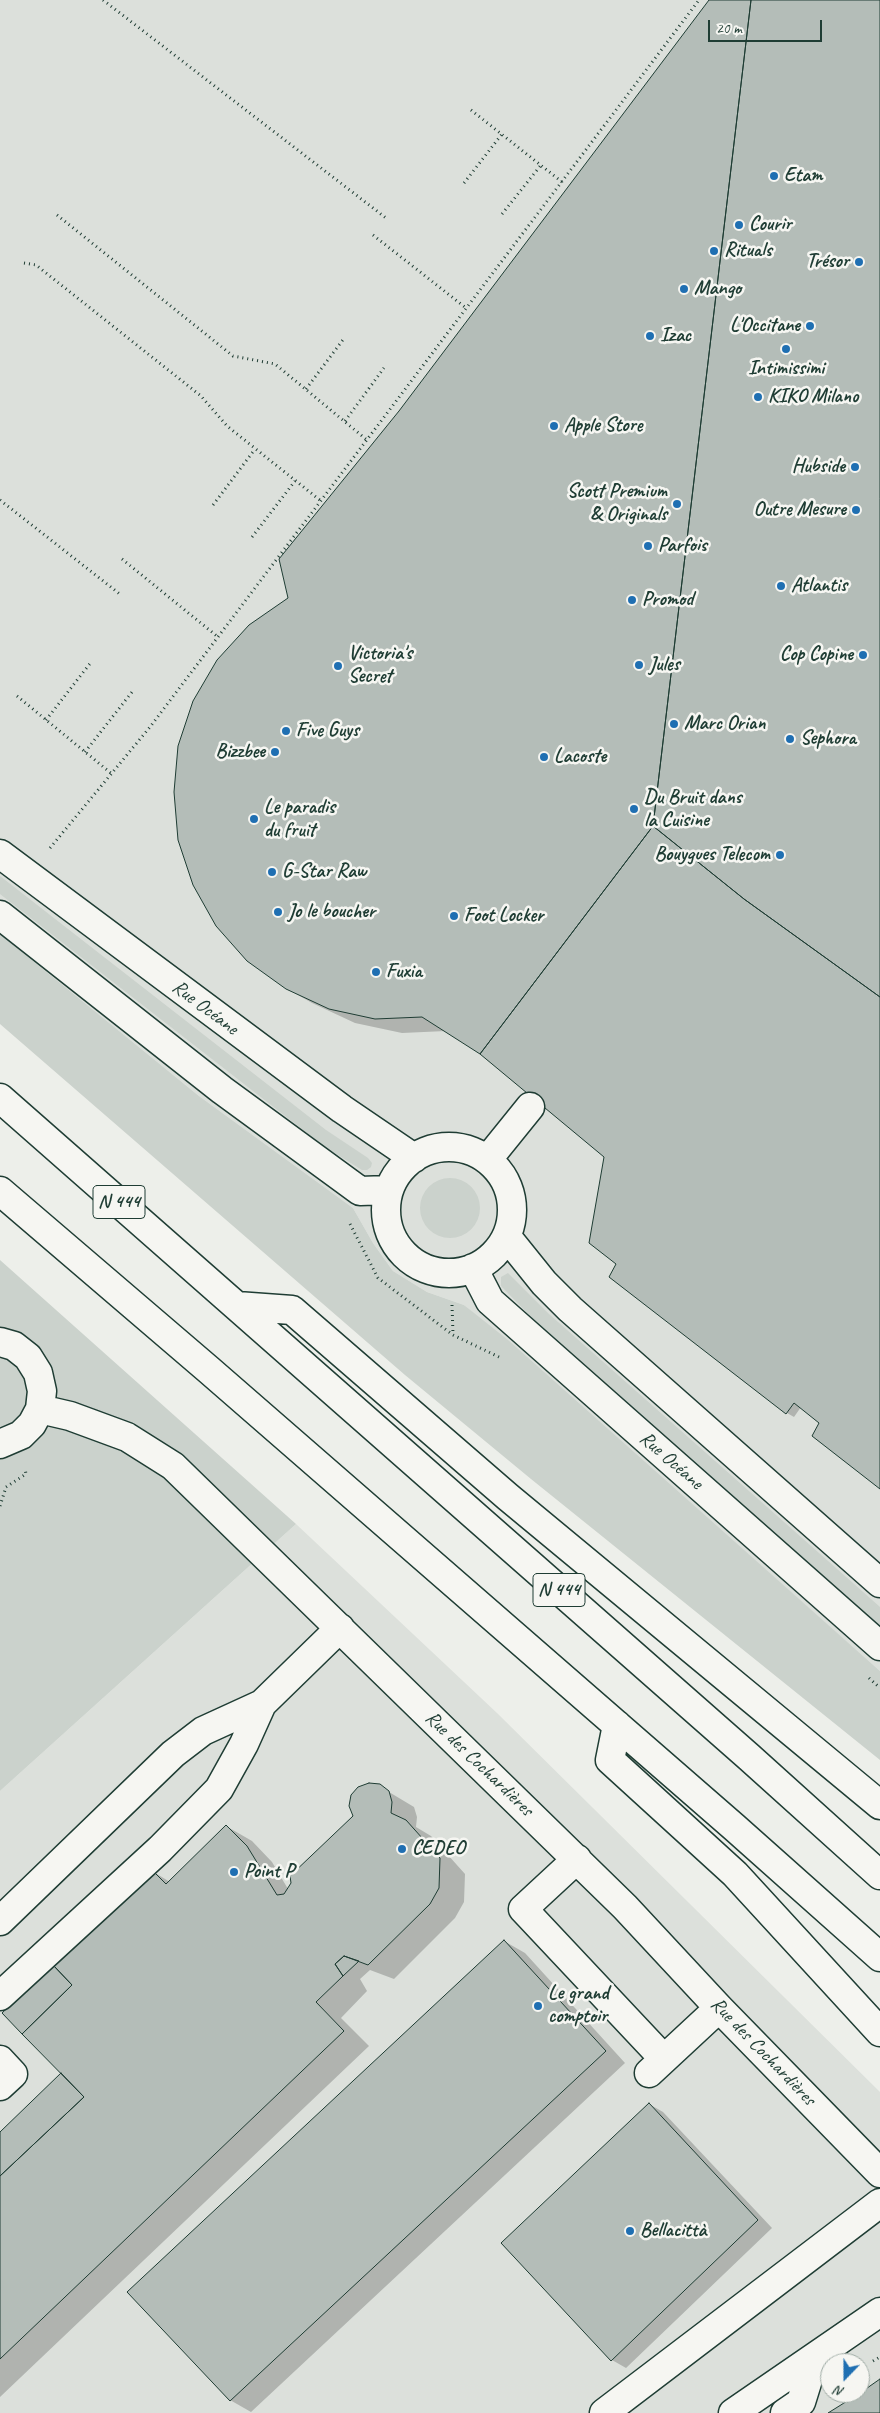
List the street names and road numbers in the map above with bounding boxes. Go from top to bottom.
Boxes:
street label: Rue Océane [167,975,243,1041]
road number: N 444 [93,1186,145,1218]
street label: Rue Océane [634,1427,708,1495]
road number: N 444 [533,1574,585,1606]
street label: Rue des Cochardières [420,1706,538,1822]
street label: Rue des Cochardières [705,1993,821,2111]

